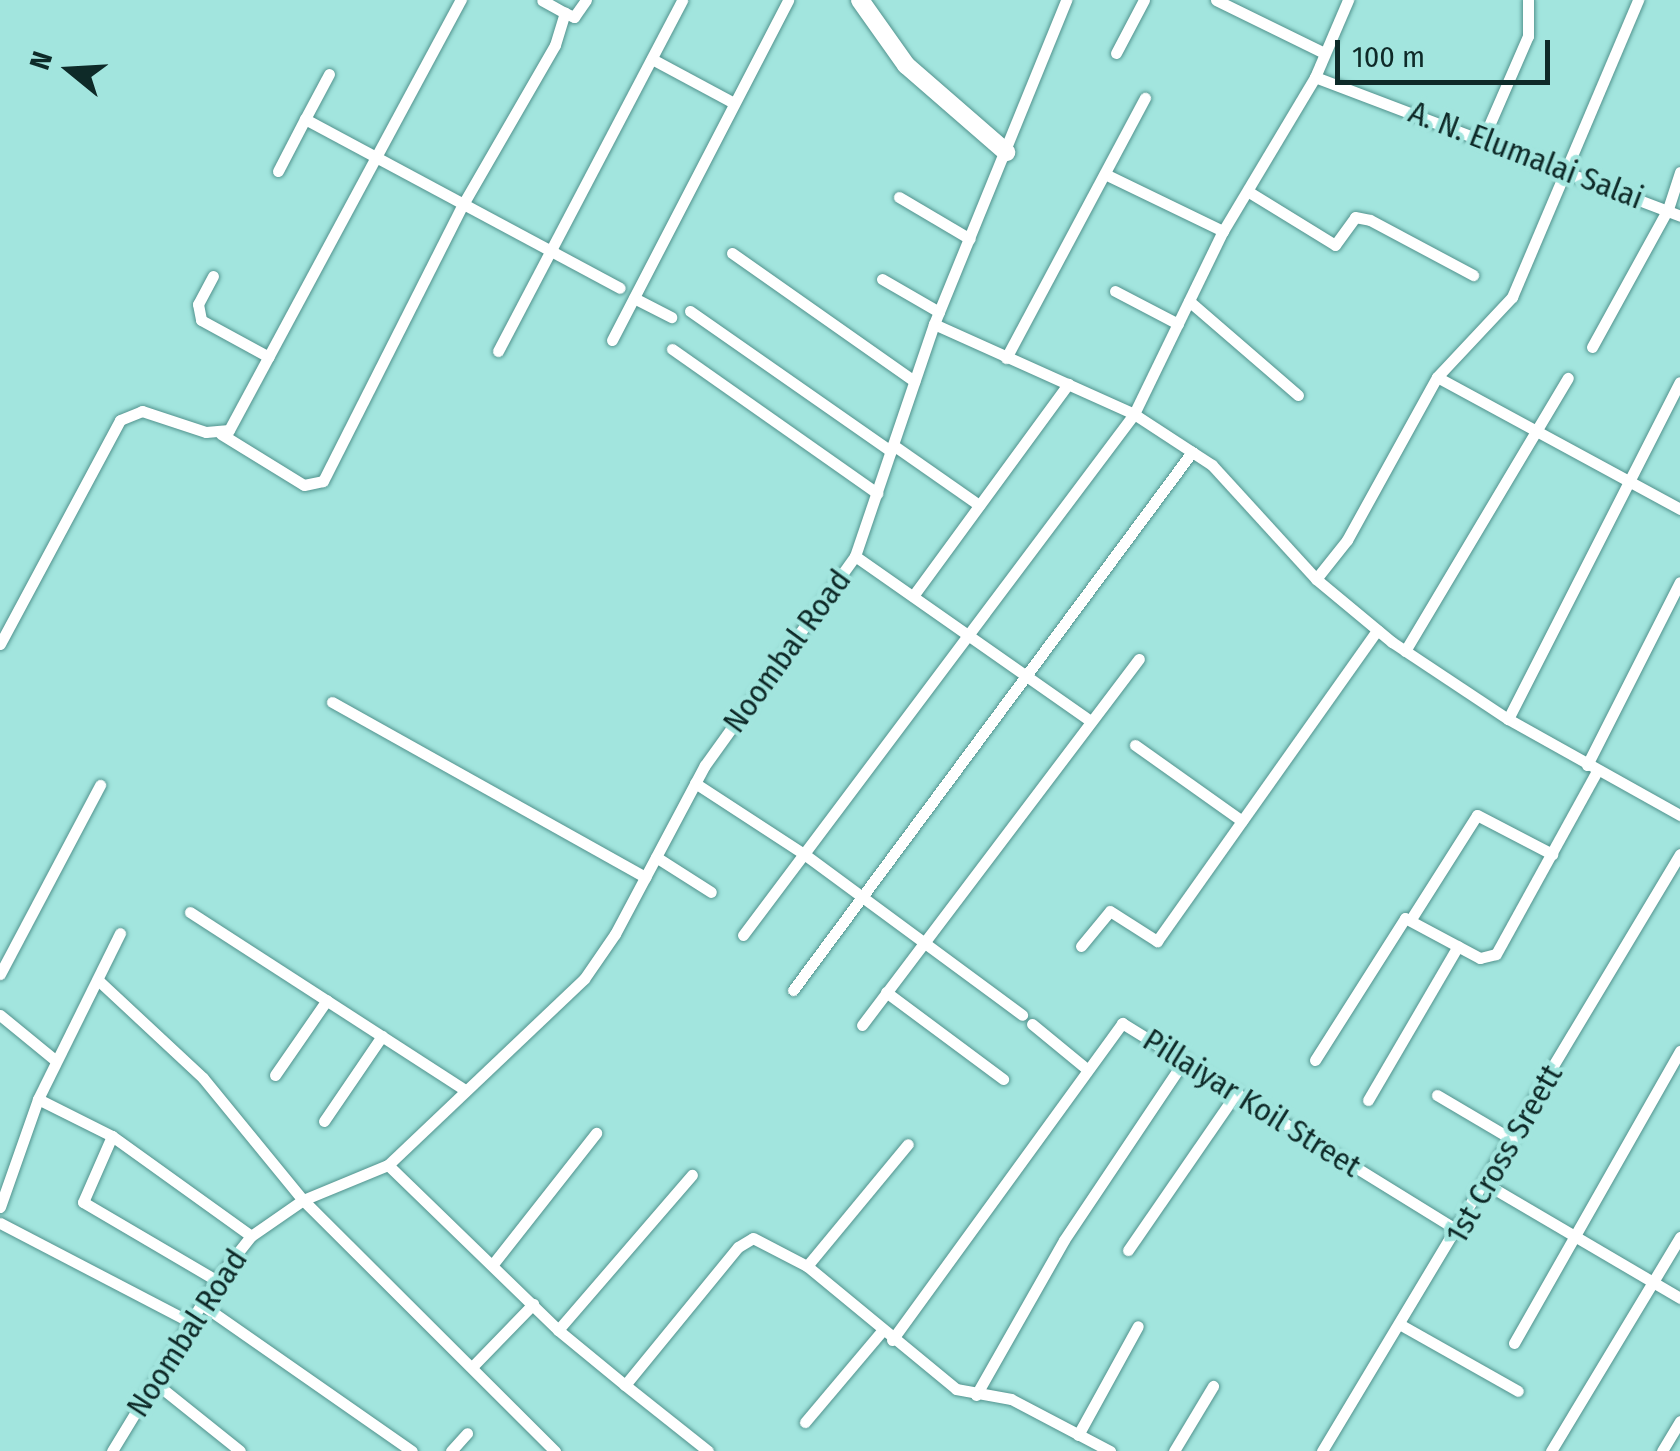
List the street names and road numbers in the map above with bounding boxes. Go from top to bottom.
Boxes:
street label: A. N. Elumalai Salai [1403,93,1649,217]
street label: Noombal Road [715,562,859,740]
street label: Pillaiyar Koil Street [1136,1021,1368,1185]
street label: 1st Cross Sreett [1437,1058,1571,1250]
street label: Noombal Road [119,1242,255,1424]

